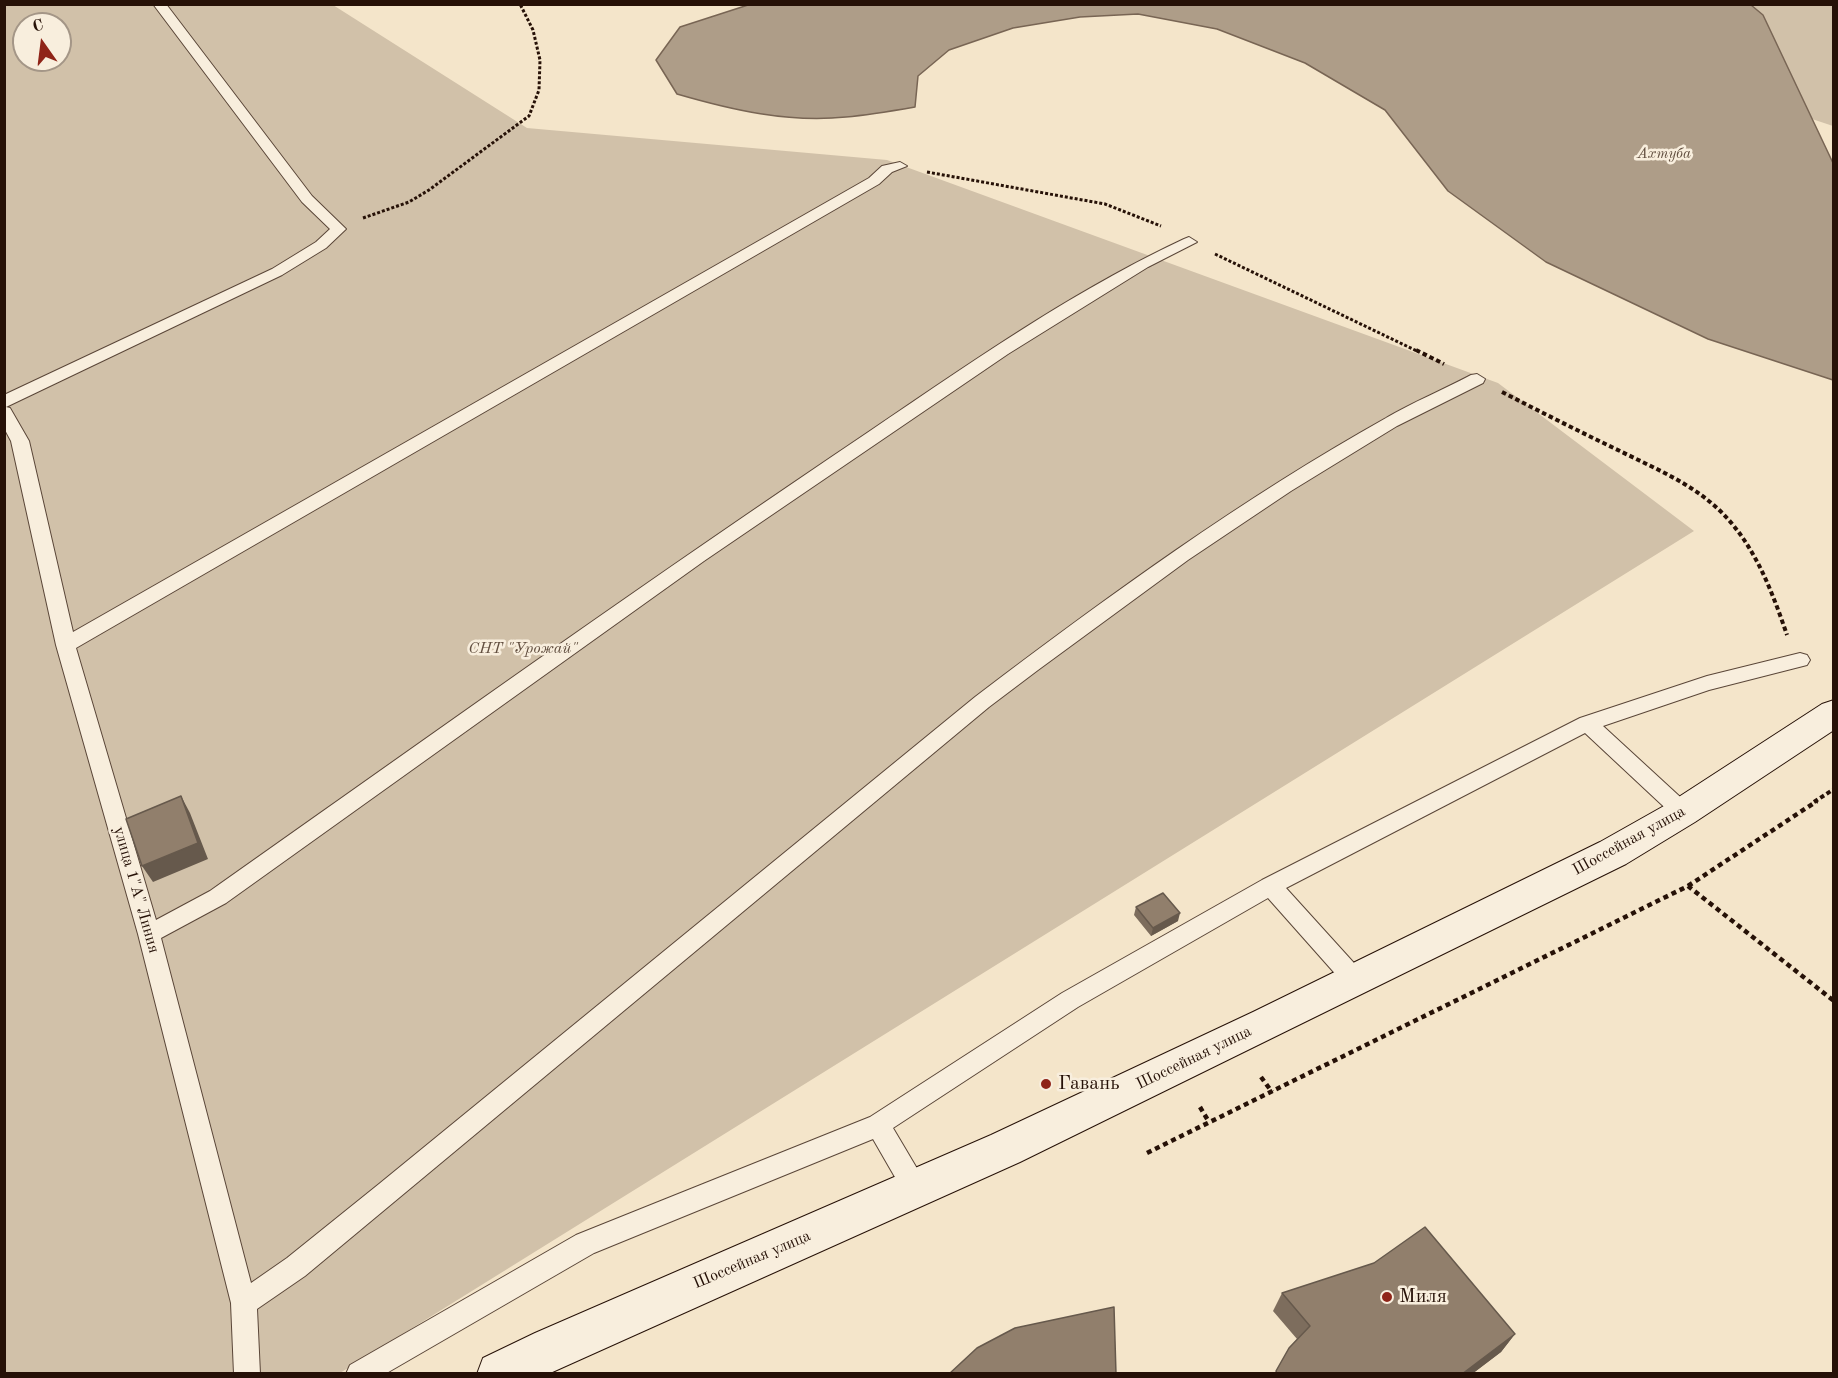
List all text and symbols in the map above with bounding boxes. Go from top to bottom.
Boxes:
north arrow [12,12,72,72]
text: С [31,17,45,36]
water label: Ахтуба [1637,145,1691,163]
park label: СНТ "Урожай" [468,639,578,659]
street label: Шоссейная улица [1569,802,1689,880]
street label: улица 1"А" Линия [109,825,163,955]
street label: Шоссейная улица [1133,1022,1255,1094]
place label: Гавань [1058,1072,1120,1096]
marker: Гавань [1039,1077,1053,1091]
street label: Шоссейная улица [690,1227,814,1293]
place label: Миля [1399,1285,1447,1309]
marker: Миля [1380,1290,1394,1304]

